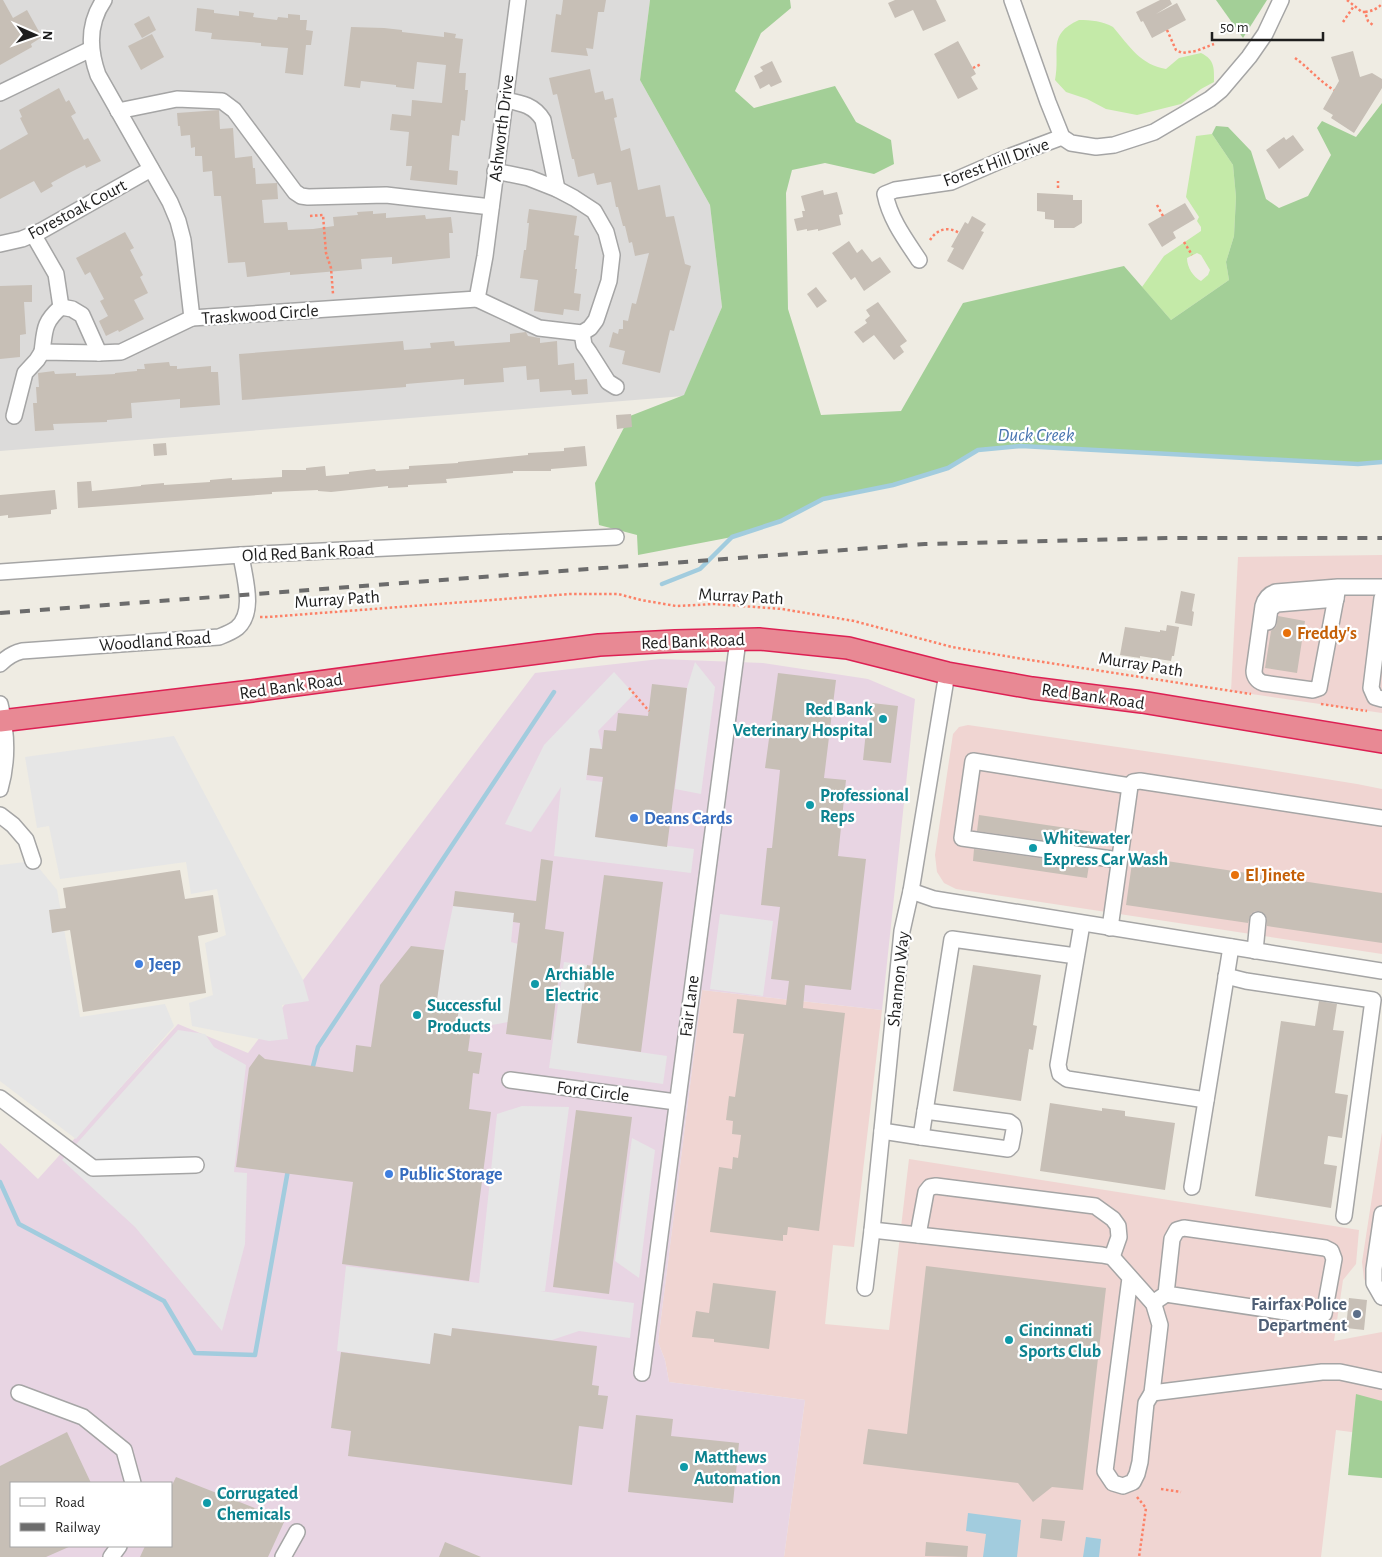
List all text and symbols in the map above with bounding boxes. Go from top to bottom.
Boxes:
north arrow [10,10,60,60]
scale bar [1212,10,1323,42]
text: 50 m [1220,20,1249,35]
text: N [40,30,54,41]
street label: Ashworth Drive [486,73,518,183]
street label: Forest Hill Drive [941,135,1052,190]
street label: Forestoak Court [25,176,130,243]
street label: Traskwood Circle [201,302,319,328]
water label: Duck Creek [997,426,1075,445]
street label: Old Red Bank Road [242,541,375,565]
street label: Murray Path [698,586,784,608]
street label: Murray Path [294,588,380,612]
place label: Freddy's [1297,625,1357,643]
marker: Freddy's [1281,627,1293,639]
street label: Woodland Road [98,629,212,655]
street label: Red Bank Road [641,631,745,653]
street label: Murray Path [1097,649,1184,681]
street label: Red Bank Road [238,671,344,703]
street label: Red Bank Road [1040,681,1146,713]
place label: Red Bank Veterinary Hospital [733,701,873,740]
marker: Red Bank Veterinary Hospital [877,713,889,725]
place label: Professional Reps [820,787,909,826]
marker: Professional Reps [804,799,816,811]
place label: Deans Cards [644,810,733,828]
marker: Deans Cards [628,812,640,824]
place label: Whitewater Express Car Wash [1043,830,1168,869]
marker: Whitewater Express Car Wash [1027,842,1039,854]
place label: El Jinete [1245,867,1305,885]
marker: El Jinete [1229,869,1241,881]
street label: Shannon Way [885,930,913,1028]
place label: Jeep [149,956,181,974]
marker: Jeep [133,958,145,970]
place label: Archiable Electric [545,966,614,1005]
street label: Fair Lane [677,974,703,1038]
marker: Archiable Electric [529,978,541,990]
place label: Successful Products [427,997,502,1036]
marker: Successful Products [411,1009,423,1021]
street label: Ford Circle [555,1079,630,1105]
place label: Public Storage [399,1166,503,1184]
marker: Public Storage [383,1168,395,1180]
place label: Fairfax Police Department [1251,1296,1347,1335]
marker: Fairfax Police Department [1351,1308,1363,1320]
place label: Cincinnati Sports Club [1019,1322,1101,1361]
marker: Cincinnati Sports Club [1003,1334,1015,1346]
place label: Matthews Automation [694,1449,781,1488]
marker: Matthews Automation [678,1461,690,1473]
legend [10,1482,172,1547]
place label: Corrugated Chemicals [217,1485,299,1524]
text: Road [55,1495,85,1510]
marker: Corrugated Chemicals [201,1497,213,1509]
text: Railway [55,1520,101,1535]

